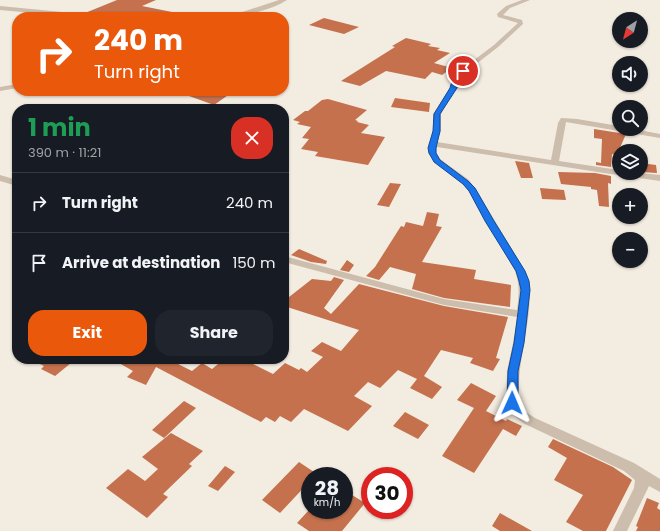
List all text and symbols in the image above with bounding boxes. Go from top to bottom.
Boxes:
north arrow [612,12,648,48]
map controls [612,12,648,268]
text: 240 m [94,21,183,60]
icon: right [28,28,80,80]
pin [446,54,480,88]
button: sound [612,56,648,92]
text: Turn right [94,59,180,84]
icon: arrive [452,60,474,82]
button: search [612,100,648,136]
text: 1 min [28,111,91,144]
button: close [231,117,273,159]
text: 390 m · 11:21 [28,143,101,162]
button: layers [612,144,648,180]
button: + [612,188,648,224]
icon: right [28,192,50,214]
text: Turn right [62,192,138,213]
text: 240 m [226,192,273,213]
button: − [612,232,648,268]
icon: arrive [28,252,50,274]
text: Arrive at destination [62,252,220,273]
text: 150 m [232,252,275,273]
button: Exit [28,310,147,356]
button: Share [155,310,273,356]
position arrow [491,382,533,424]
speed limit sign: 30 [361,467,413,519]
text: 28 [315,474,339,502]
text: km/h [314,495,340,510]

